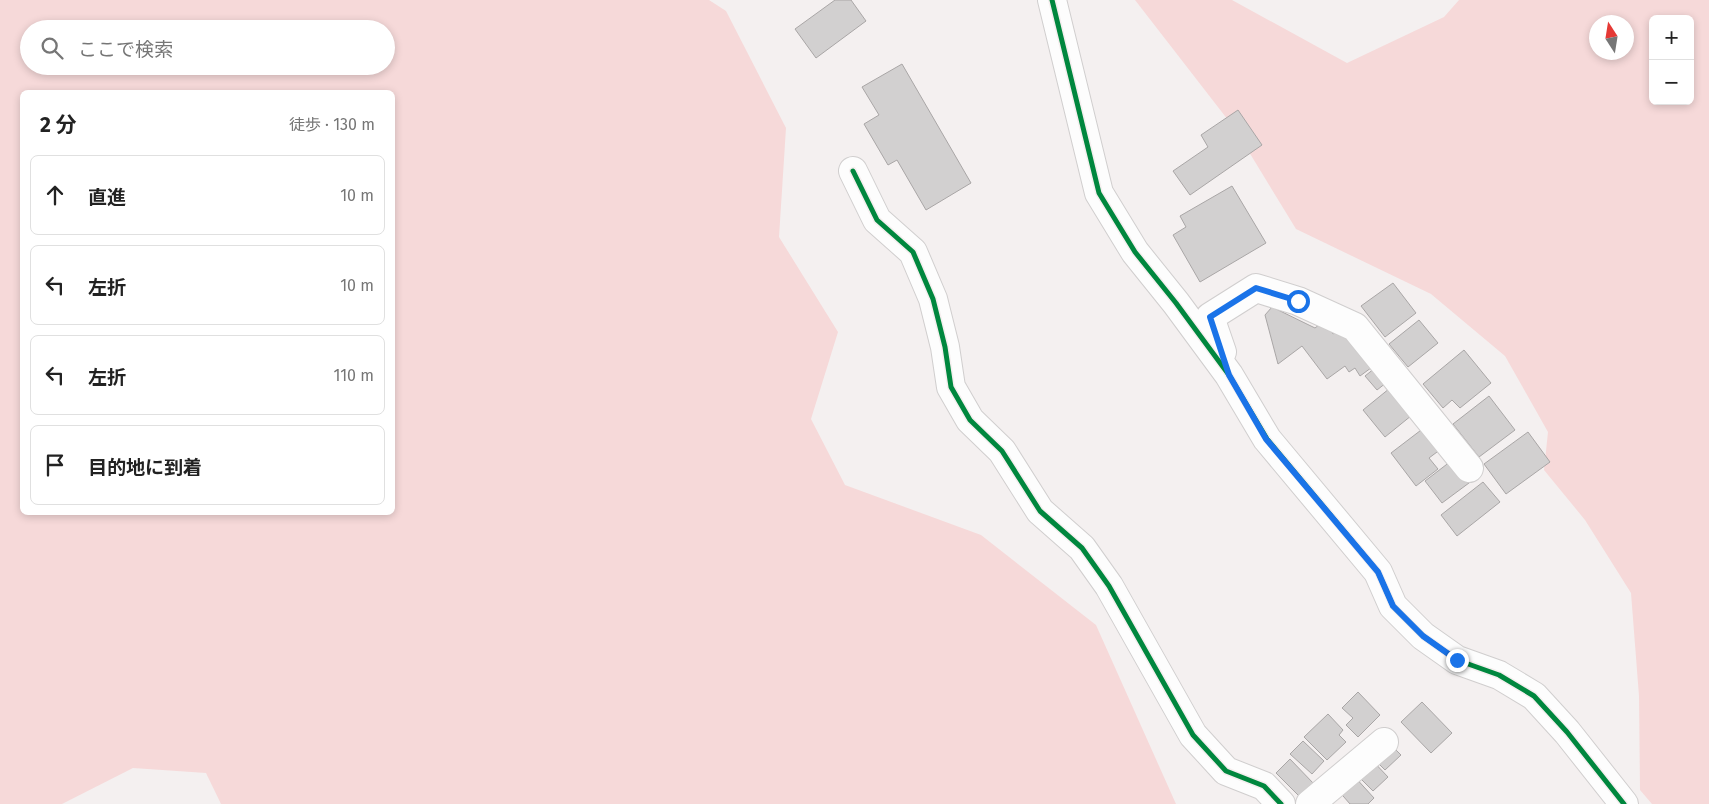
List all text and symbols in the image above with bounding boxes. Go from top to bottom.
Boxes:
north arrow [1589,15,1634,60]
map controls [1649,15,1694,105]
button: + [1649,15,1694,60]
search box [20,20,395,75]
icon: search [38,34,66,62]
text: ここで検索 [78,38,173,61]
button: − [1649,60,1694,105]
text: 2 分 [40,112,77,138]
text: 徒歩 · 130 m [289,115,375,134]
icon: ahead [41,181,69,209]
text: 直進 [88,186,126,209]
text: 10 m [340,186,374,205]
icon: left [41,271,69,299]
text: 左折 [88,276,126,299]
text: 10 m [340,276,374,295]
route start [1287,290,1310,313]
icon: left [41,361,69,389]
text: 左折 [88,366,126,389]
text: 110 m [333,366,374,385]
icon: arrive [41,451,69,479]
text: 目的地に到着 [88,456,202,479]
route end [1446,649,1469,672]

